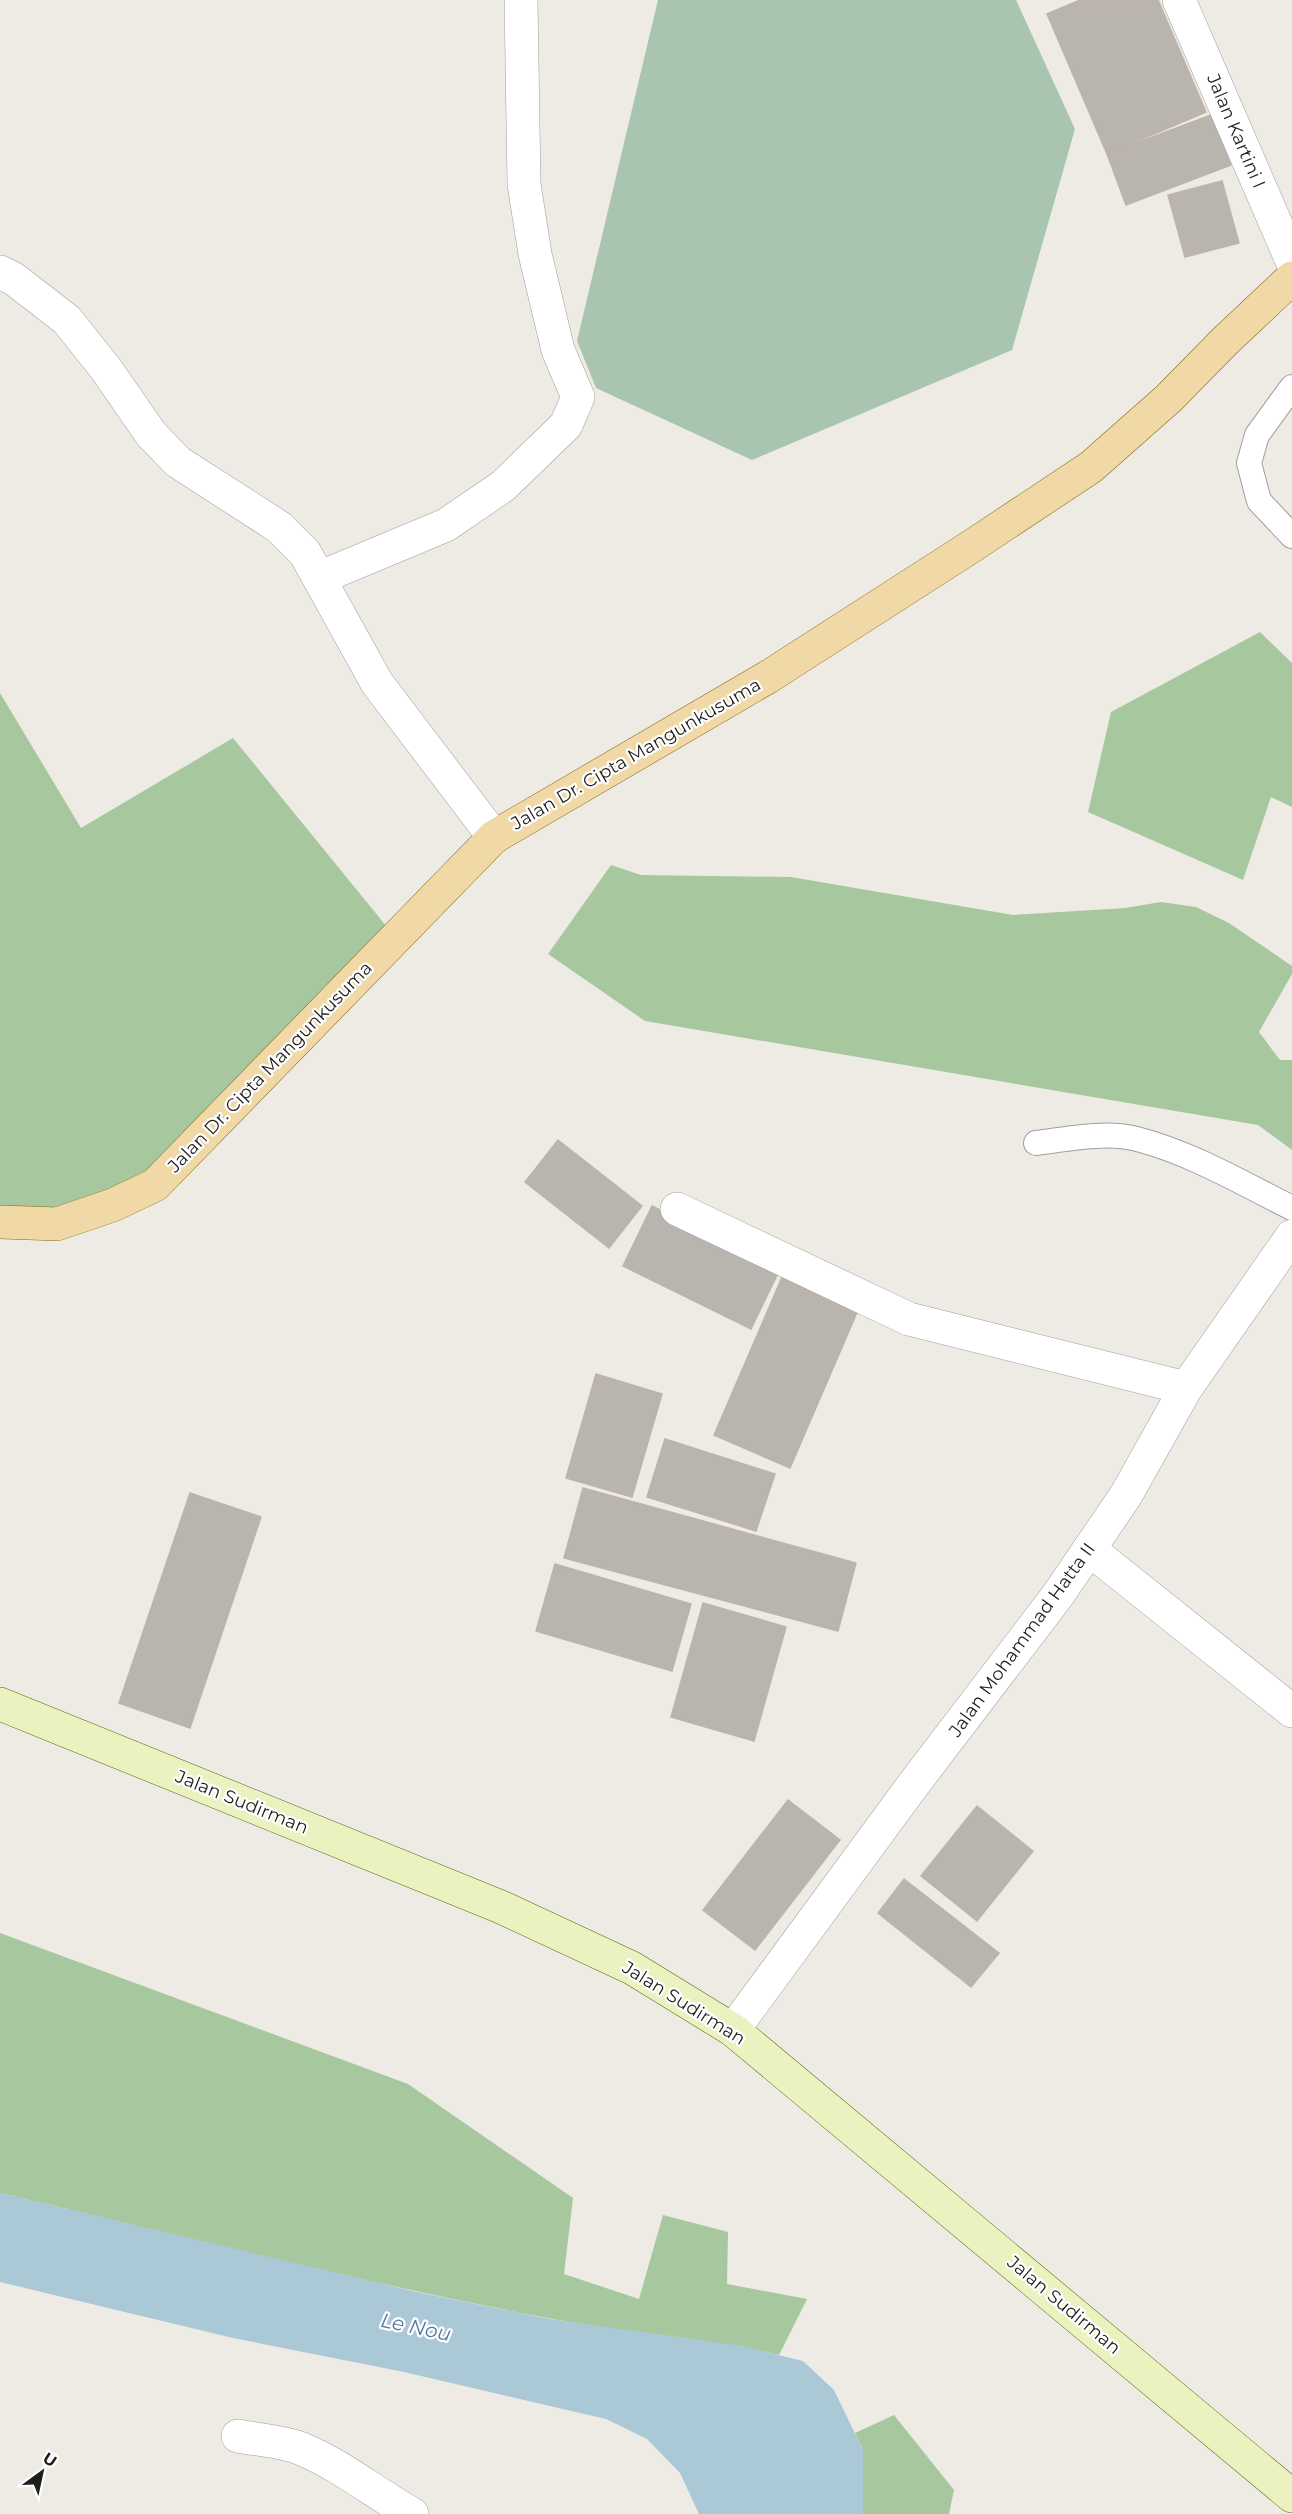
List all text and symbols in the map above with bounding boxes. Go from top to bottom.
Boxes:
street label: Jalan Kartini I [1202,70,1270,191]
street label: Jalan Dr. Cipta Mangunkusuma [506,673,765,835]
street label: Jalan Dr. Cipta Mangunkusuma [163,957,377,1178]
street label: Jalan Mohammad Hatta II [944,1539,1100,1742]
street label: Jalan Sudirman [172,1765,312,1839]
street label: Jalan Sudirman [617,1956,750,2050]
street label: Jalan Sudirman [1002,2251,1125,2359]
water label: Le Nou [379,2308,453,2346]
north arrow [12,2442,72,2502]
text: U [39,2448,60,2471]

